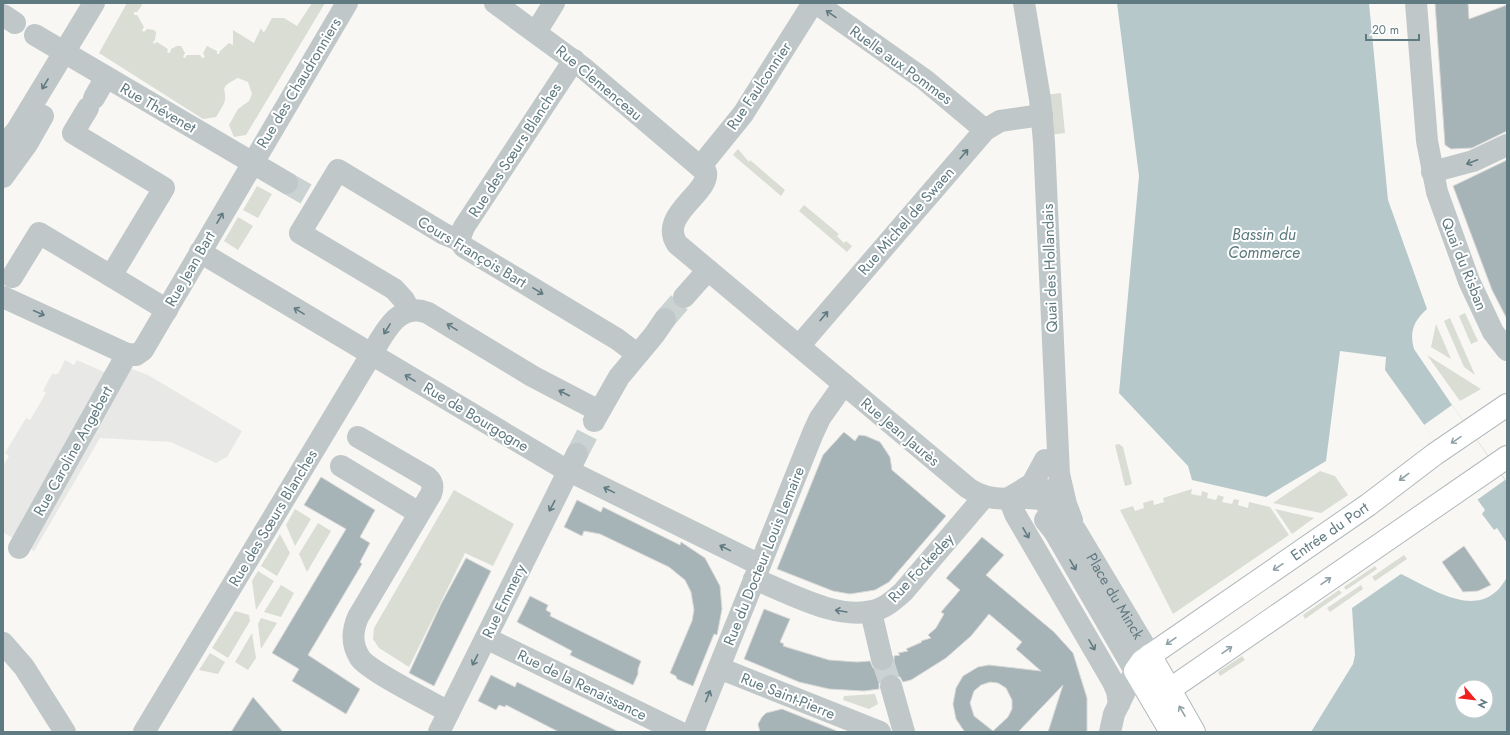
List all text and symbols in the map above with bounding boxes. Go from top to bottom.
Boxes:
one-way arrow [826,10,837,18]
street label: Rue des Chaudronniers [251,14,347,152]
scale bar [1366,16,1419,42]
street label: Ruelle aux Pommes [845,20,957,110]
text: 20 m [1372,21,1399,39]
street label: Rue Faulconnier [721,37,797,134]
street label: Rue Clemenceau [551,40,647,126]
street label: Rue Thévenet [116,77,200,139]
street label: Rue des Sœurs Blanches [463,78,567,222]
one-way arrow [41,79,49,90]
one-way arrow [959,149,968,160]
one-way arrow [1466,158,1478,166]
street label: Rue Michel de Swaen [853,162,959,280]
street label: Quai des Hollandais [1037,203,1063,333]
street label: Cours François Bart [413,211,531,293]
one-way arrow [216,212,224,224]
street label: Quai du Risban [1435,214,1493,314]
water label: Bassin du Commerce [1228,223,1300,264]
street label: Rue Jean Bart [160,227,221,311]
one-way arrow [532,288,544,296]
one-way arrow [293,307,305,315]
one-way arrow [32,309,44,317]
one-way arrow [820,311,829,322]
one-way arrow [383,323,391,334]
one-way arrow [446,323,458,331]
one-way arrow [404,373,416,381]
street label: Rue de Bourgogne [419,377,533,457]
street label: Rue Caroline Angebert [28,382,118,520]
one-way arrow [558,389,570,396]
street label: Rue Jean Jaurès [856,392,944,472]
one-way arrow [1450,436,1461,444]
street label: Rue des Sœurs Blanches [223,445,323,591]
street label: Rue du Docteur Louis Lemaire [718,463,810,649]
one-way arrow [1398,473,1409,481]
one-way arrow [603,486,615,493]
street label: Entrée du Port [1286,497,1373,566]
one-way arrow [547,499,555,511]
one-way arrow [1023,527,1031,539]
street label: Rue Fockedey [883,528,959,608]
one-way arrow [719,544,731,551]
street label: Place du Minck [1081,549,1149,644]
one-way arrow [1070,559,1078,571]
street label: Rue Emmery [477,560,532,642]
one-way arrow [1273,563,1284,571]
one-way arrow [1321,577,1332,585]
one-way arrow [835,607,848,615]
one-way arrow [1166,637,1177,645]
one-way arrow [1088,639,1096,651]
street label: Rue de la Renaissance [514,644,651,726]
one-way arrow [1221,646,1232,654]
one-way arrow [471,653,478,665]
street label: Rue Saint-Pierre [737,667,839,725]
north arrow [1454,679,1494,719]
one-way arrow [704,690,712,702]
text: N [1474,696,1492,711]
one-way arrow [1177,705,1185,717]

